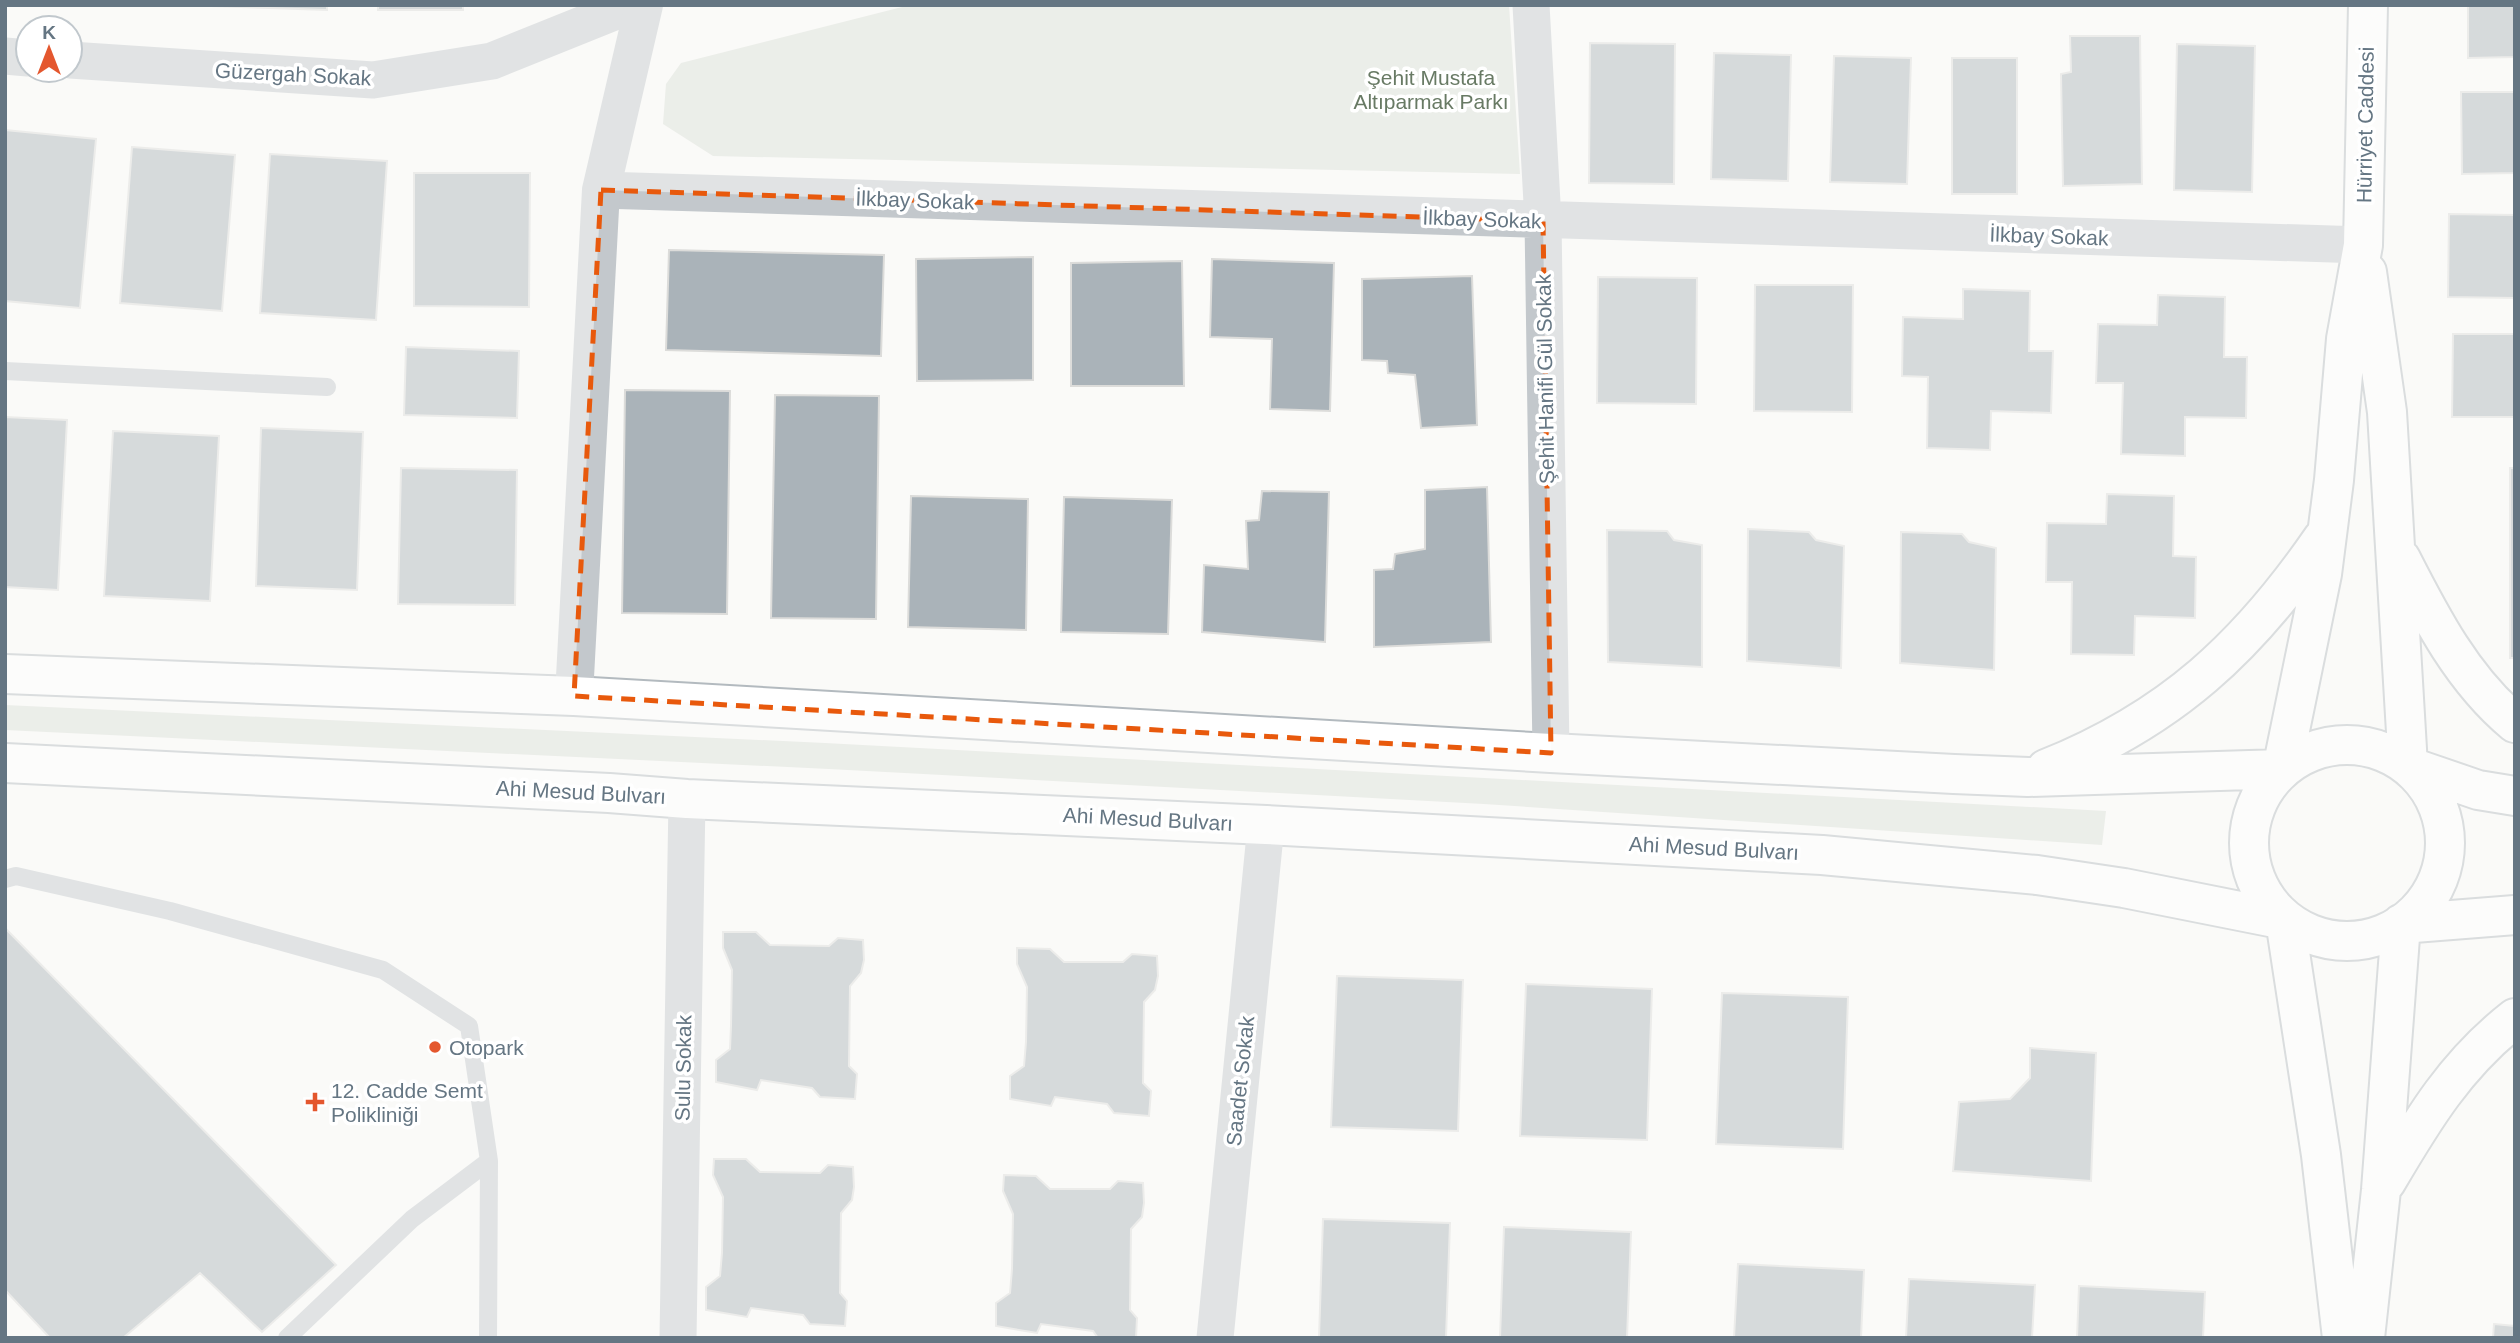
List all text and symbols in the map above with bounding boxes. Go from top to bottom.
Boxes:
north arrow [14,14,84,84]
text: K [42,22,56,43]
street label: Hürriyet Caddesi [2352,47,2378,203]
street label: Güzergah Sokak [214,58,372,90]
park label: Şehit Mustafa Altıparmak Parkı [1353,66,1509,113]
street label: İlkbay Sokak [855,186,975,214]
street label: İlkbay Sokak [1422,205,1542,233]
street label: İlkbay Sokak [1989,222,2109,250]
street label: Şehit Hanifi Gül Sokak [1532,273,1558,484]
street label: Ahi Mesud Bulvarı [495,776,667,808]
street label: Ahi Mesud Bulvarı [1062,803,1234,835]
street label: Ahi Mesud Bulvarı [1628,832,1800,864]
street label: Sulu Sokak [671,1014,695,1121]
street label: Saadet Sokak [1222,1014,1258,1147]
place label: Otopark [449,1036,524,1059]
marker: Otopark [427,1039,443,1055]
place label: 12. Cadde Semt Polikliniği [331,1079,483,1126]
marker: 12. Cadde Semt Polikliniği [305,1092,325,1112]

